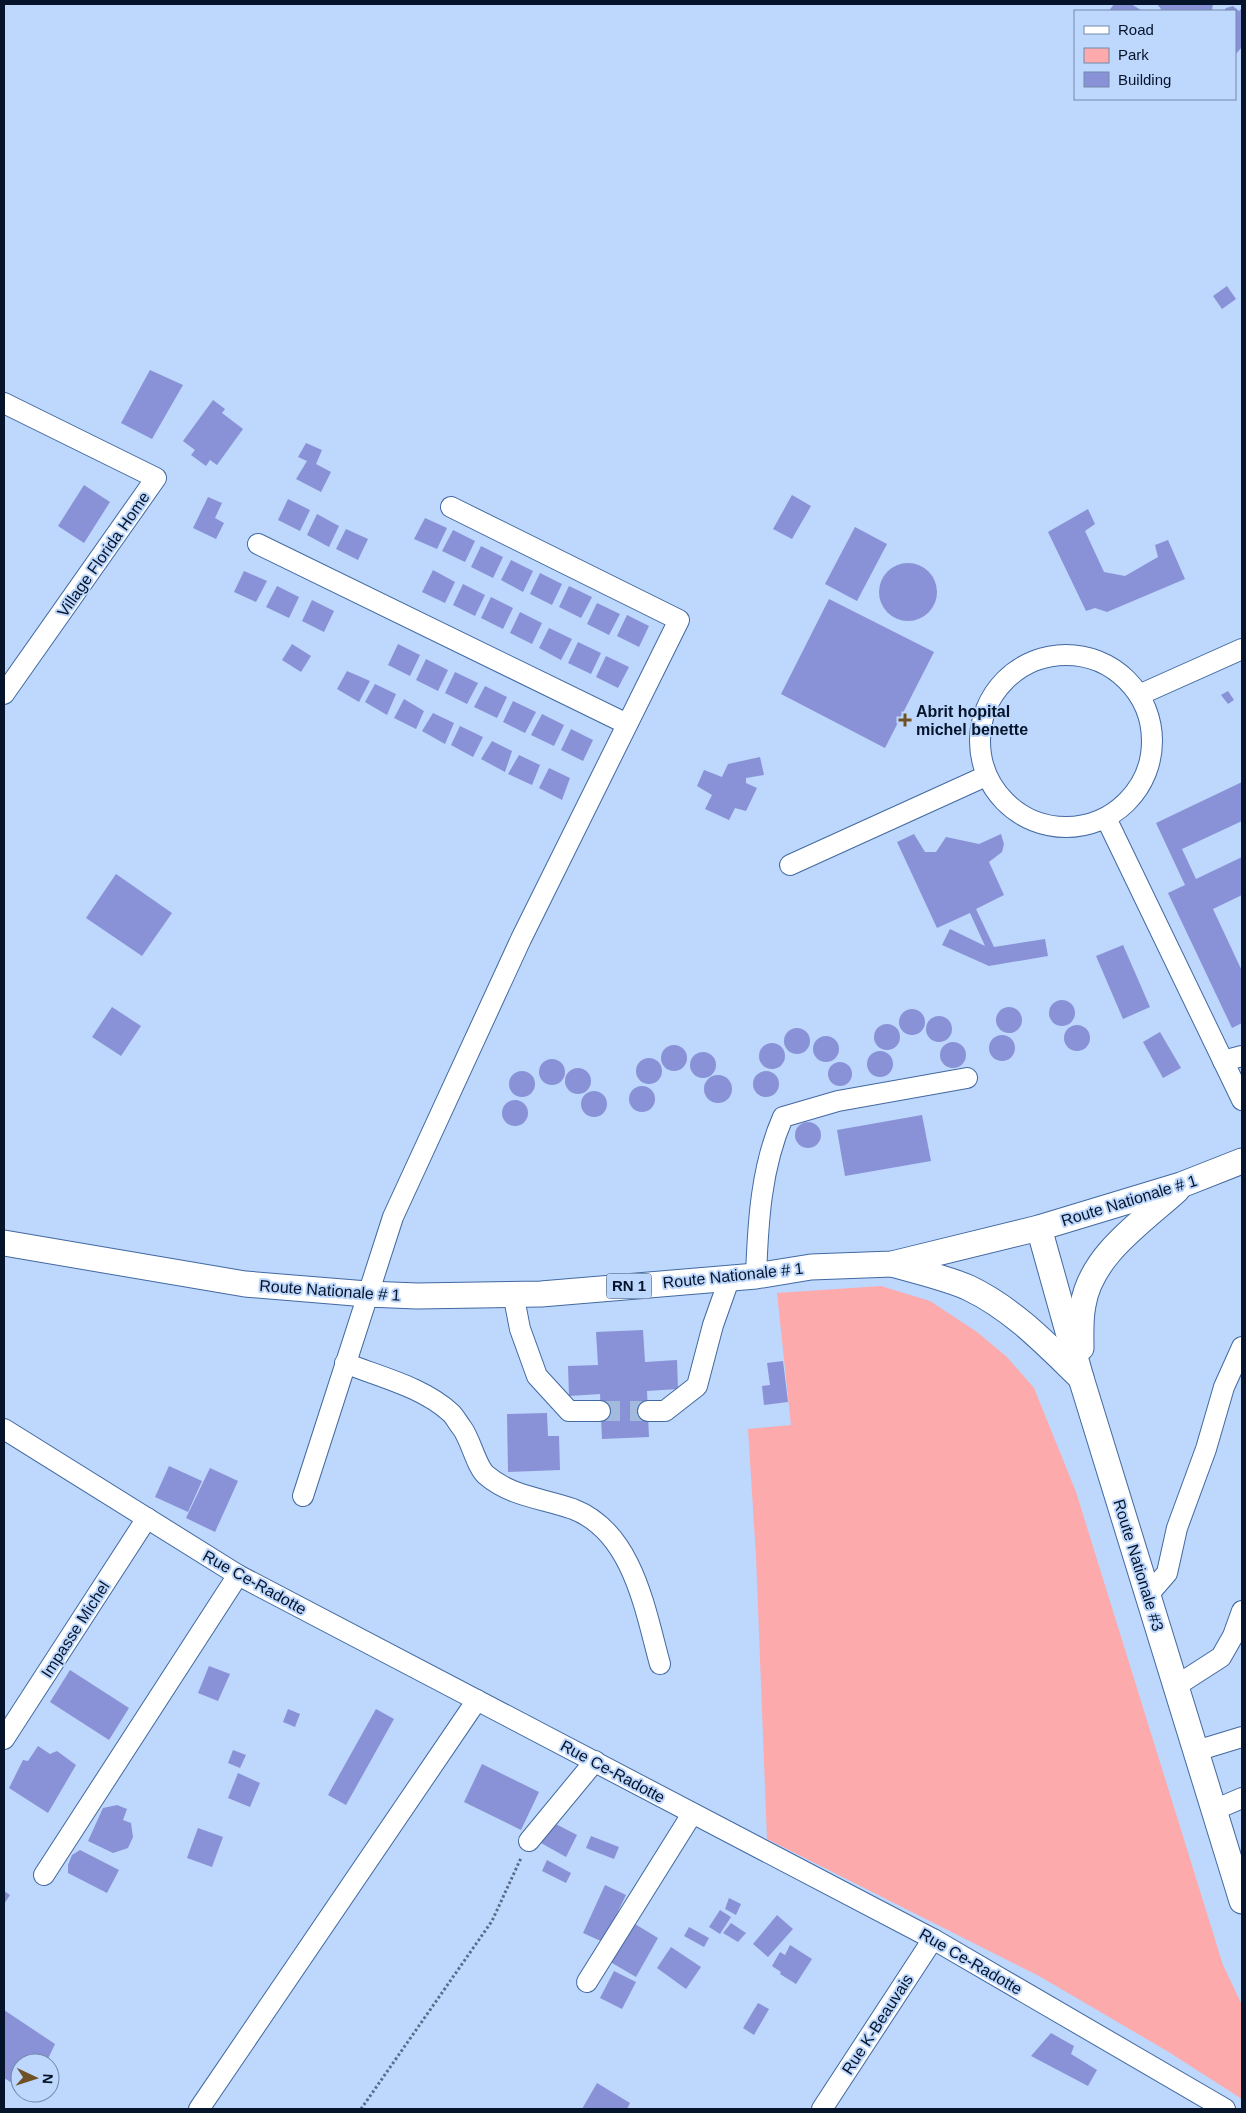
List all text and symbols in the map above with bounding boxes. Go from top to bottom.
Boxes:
legend [1074,10,1236,100]
text: Road [1118,21,1154,38]
text: Park [1118,46,1149,63]
text: Building [1118,71,1171,88]
street label: Village Florida Home [54,489,153,620]
place label: Abrit hopital michel benette [916,703,1028,738]
marker: Abrit hopital michel benette [898,713,912,727]
street label: Route Nationale # 1 [1059,1172,1199,1229]
street label: Route Nationale # 1 [662,1260,804,1291]
road number: RN 1 [606,1274,652,1298]
street label: Route Nationale # 1 [259,1277,401,1304]
street label: Route Nationale #3 [1110,1497,1167,1633]
street label: Rue Ce-Radotte [200,1547,310,1618]
street label: Impasse Michel [38,1578,113,1681]
street label: Rue Ce-Radotte [558,1737,668,1806]
street label: Rue Ce-Radotte [916,1925,1025,1998]
street label: Rue K-Beauvais [839,1971,916,2077]
north arrow [10,2053,60,2103]
text: N [40,2073,56,2085]

